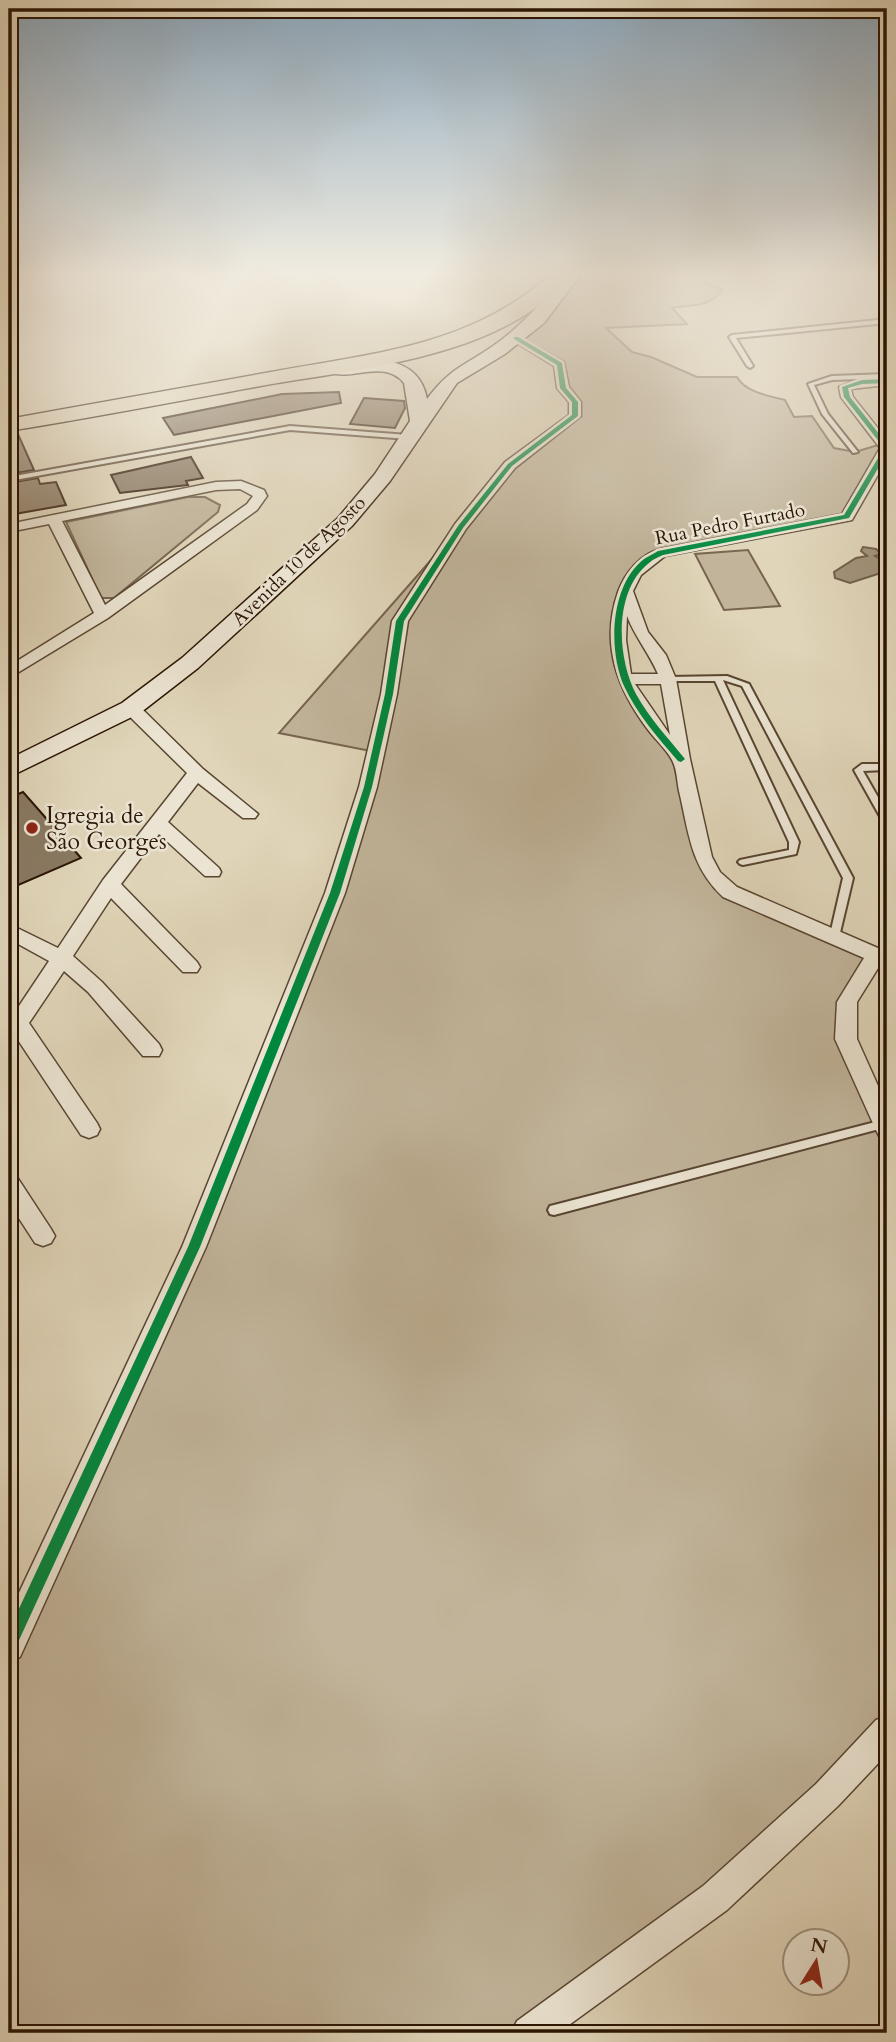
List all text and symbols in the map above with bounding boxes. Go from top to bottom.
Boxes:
street label: Avenida 10 de Agosto [226,490,372,632]
street label: Rua Pedro Furtado [653,497,807,551]
place label: Igregia de São Georges [46,800,167,857]
marker: Igregia de São Georges [24,820,40,836]
north arrow [780,1926,850,1996]
text: N [808,1932,830,1961]

